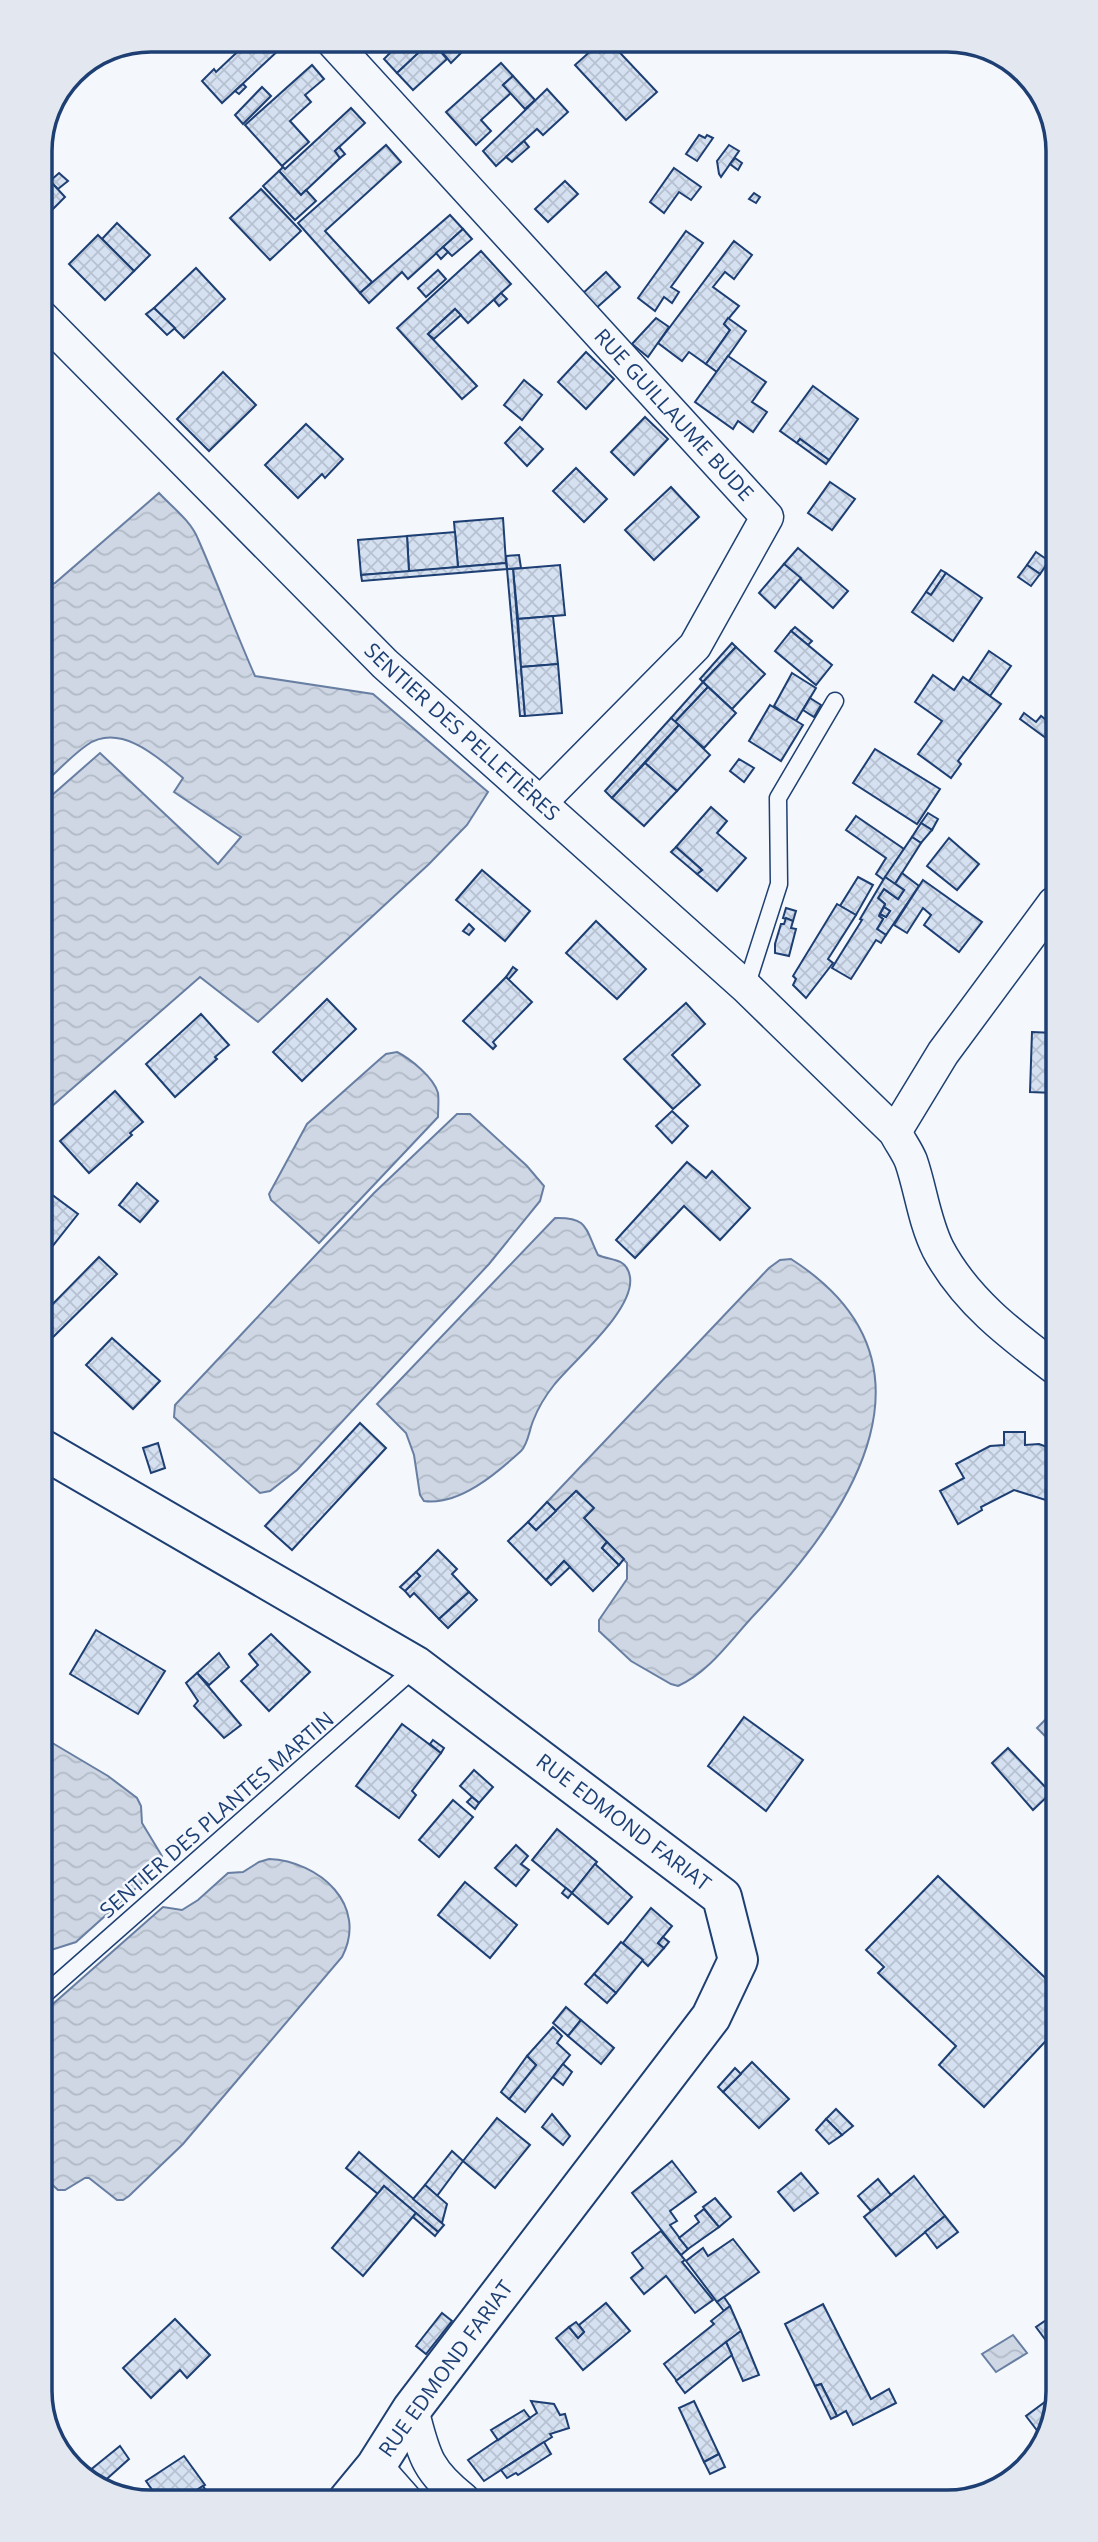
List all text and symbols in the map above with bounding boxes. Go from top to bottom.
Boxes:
street label: RUE GUILLAUME BUDE [588,322,760,507]
street label: SENTIER DES PELLETIÈRES [359,636,566,827]
street label: SENTIER DES PLANTES MARTIN [93,1705,339,1924]
street label: RUE EDMOND FARIAT [531,1747,717,1897]
street label: RUE EDMOND FARIAT [372,2274,519,2462]

